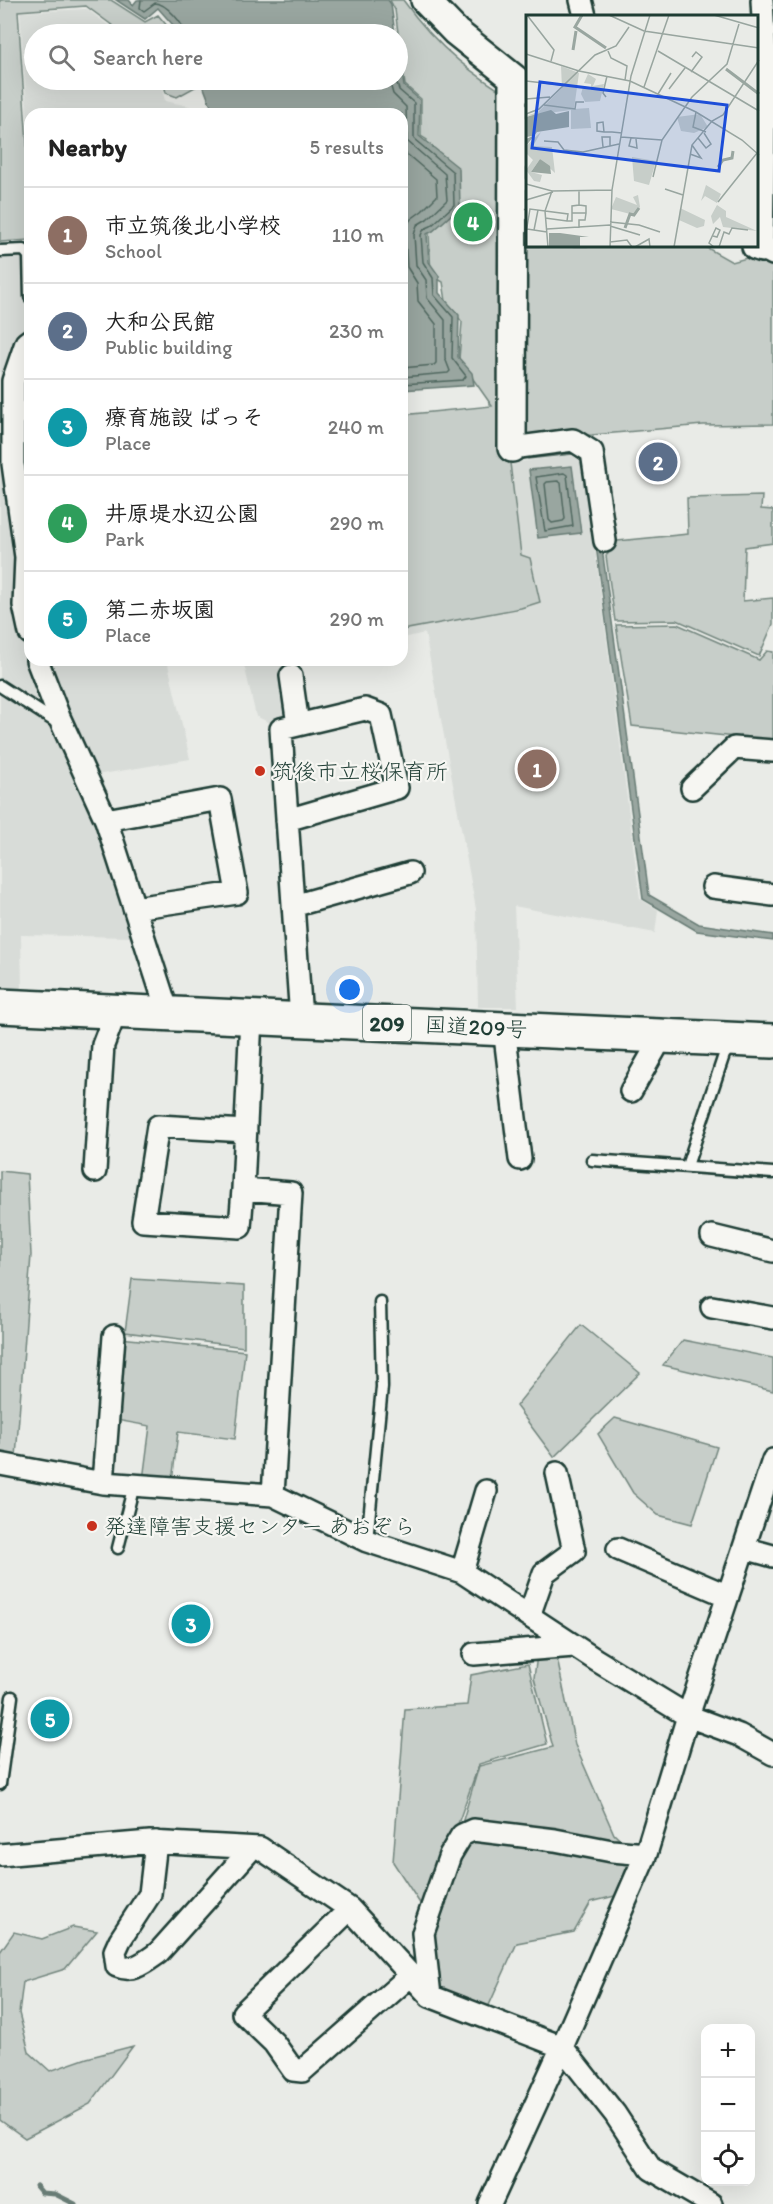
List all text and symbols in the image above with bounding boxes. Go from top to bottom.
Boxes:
inset map [526,15,758,248]
search box [24,24,408,90]
icon: search [45,41,78,74]
text: Search here [93,44,203,71]
text: Nearby [48,131,127,163]
text: 5 results [310,135,384,159]
pin: 4 [454,200,492,244]
text: 市立筑後北小学校 [105,212,281,239]
text: 1 [63,223,72,247]
text: 110 m [332,223,384,247]
text: School [105,239,162,263]
text: 大和公民館 [105,308,215,335]
text: 2 [62,319,73,343]
text: 230 m [329,319,384,343]
text: Public building [105,335,232,359]
text: 療育施設 ぱっそ [105,404,264,431]
text: 3 [62,415,73,439]
text: 240 m [328,415,384,439]
text: Place [105,431,151,455]
pin: 2 [638,440,678,484]
text: 井原堤水辺公園 [105,500,259,527]
text: 4 [61,511,74,535]
text: 290 m [329,511,384,535]
text: Park [105,527,144,551]
text: 第二赤坂園 [105,596,215,623]
text: 5 [62,607,73,631]
text: 290 m [329,607,384,631]
text: Place [105,623,151,647]
pin: 1 [518,746,556,792]
place label: 筑後市立桜保育所 [272,758,448,785]
marker: 筑後市立桜保育所 [253,764,267,778]
your location [335,975,364,1004]
road number: 209 [363,1005,411,1041]
street label: 国道209号 [424,1011,528,1043]
place label: 発達障害支援センター あおぞら [104,1513,416,1540]
marker: 発達障害支援センター あおぞら [85,1519,99,1533]
pin: 3 [172,1602,210,1646]
pin: 5 [31,1696,70,1742]
map controls [701,2024,755,2186]
button: + [701,2024,755,2078]
button: − [701,2078,755,2132]
button: locate [701,2132,755,2186]

